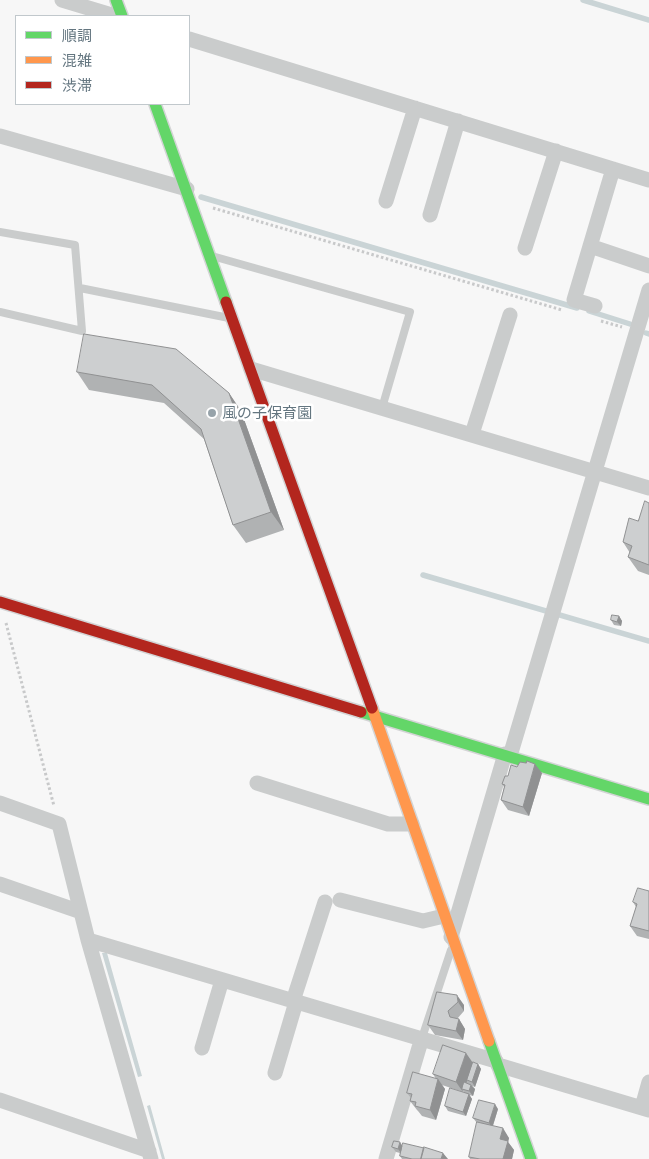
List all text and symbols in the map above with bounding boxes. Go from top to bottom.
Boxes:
legend [15,15,190,105]
text: 順調 [62,27,92,44]
text: 混雑 [62,52,92,69]
text: 渋滞 [62,77,92,94]
place label: 風の子保育園 [222,404,312,422]
marker: 風の子保育園 [206,407,218,419]

